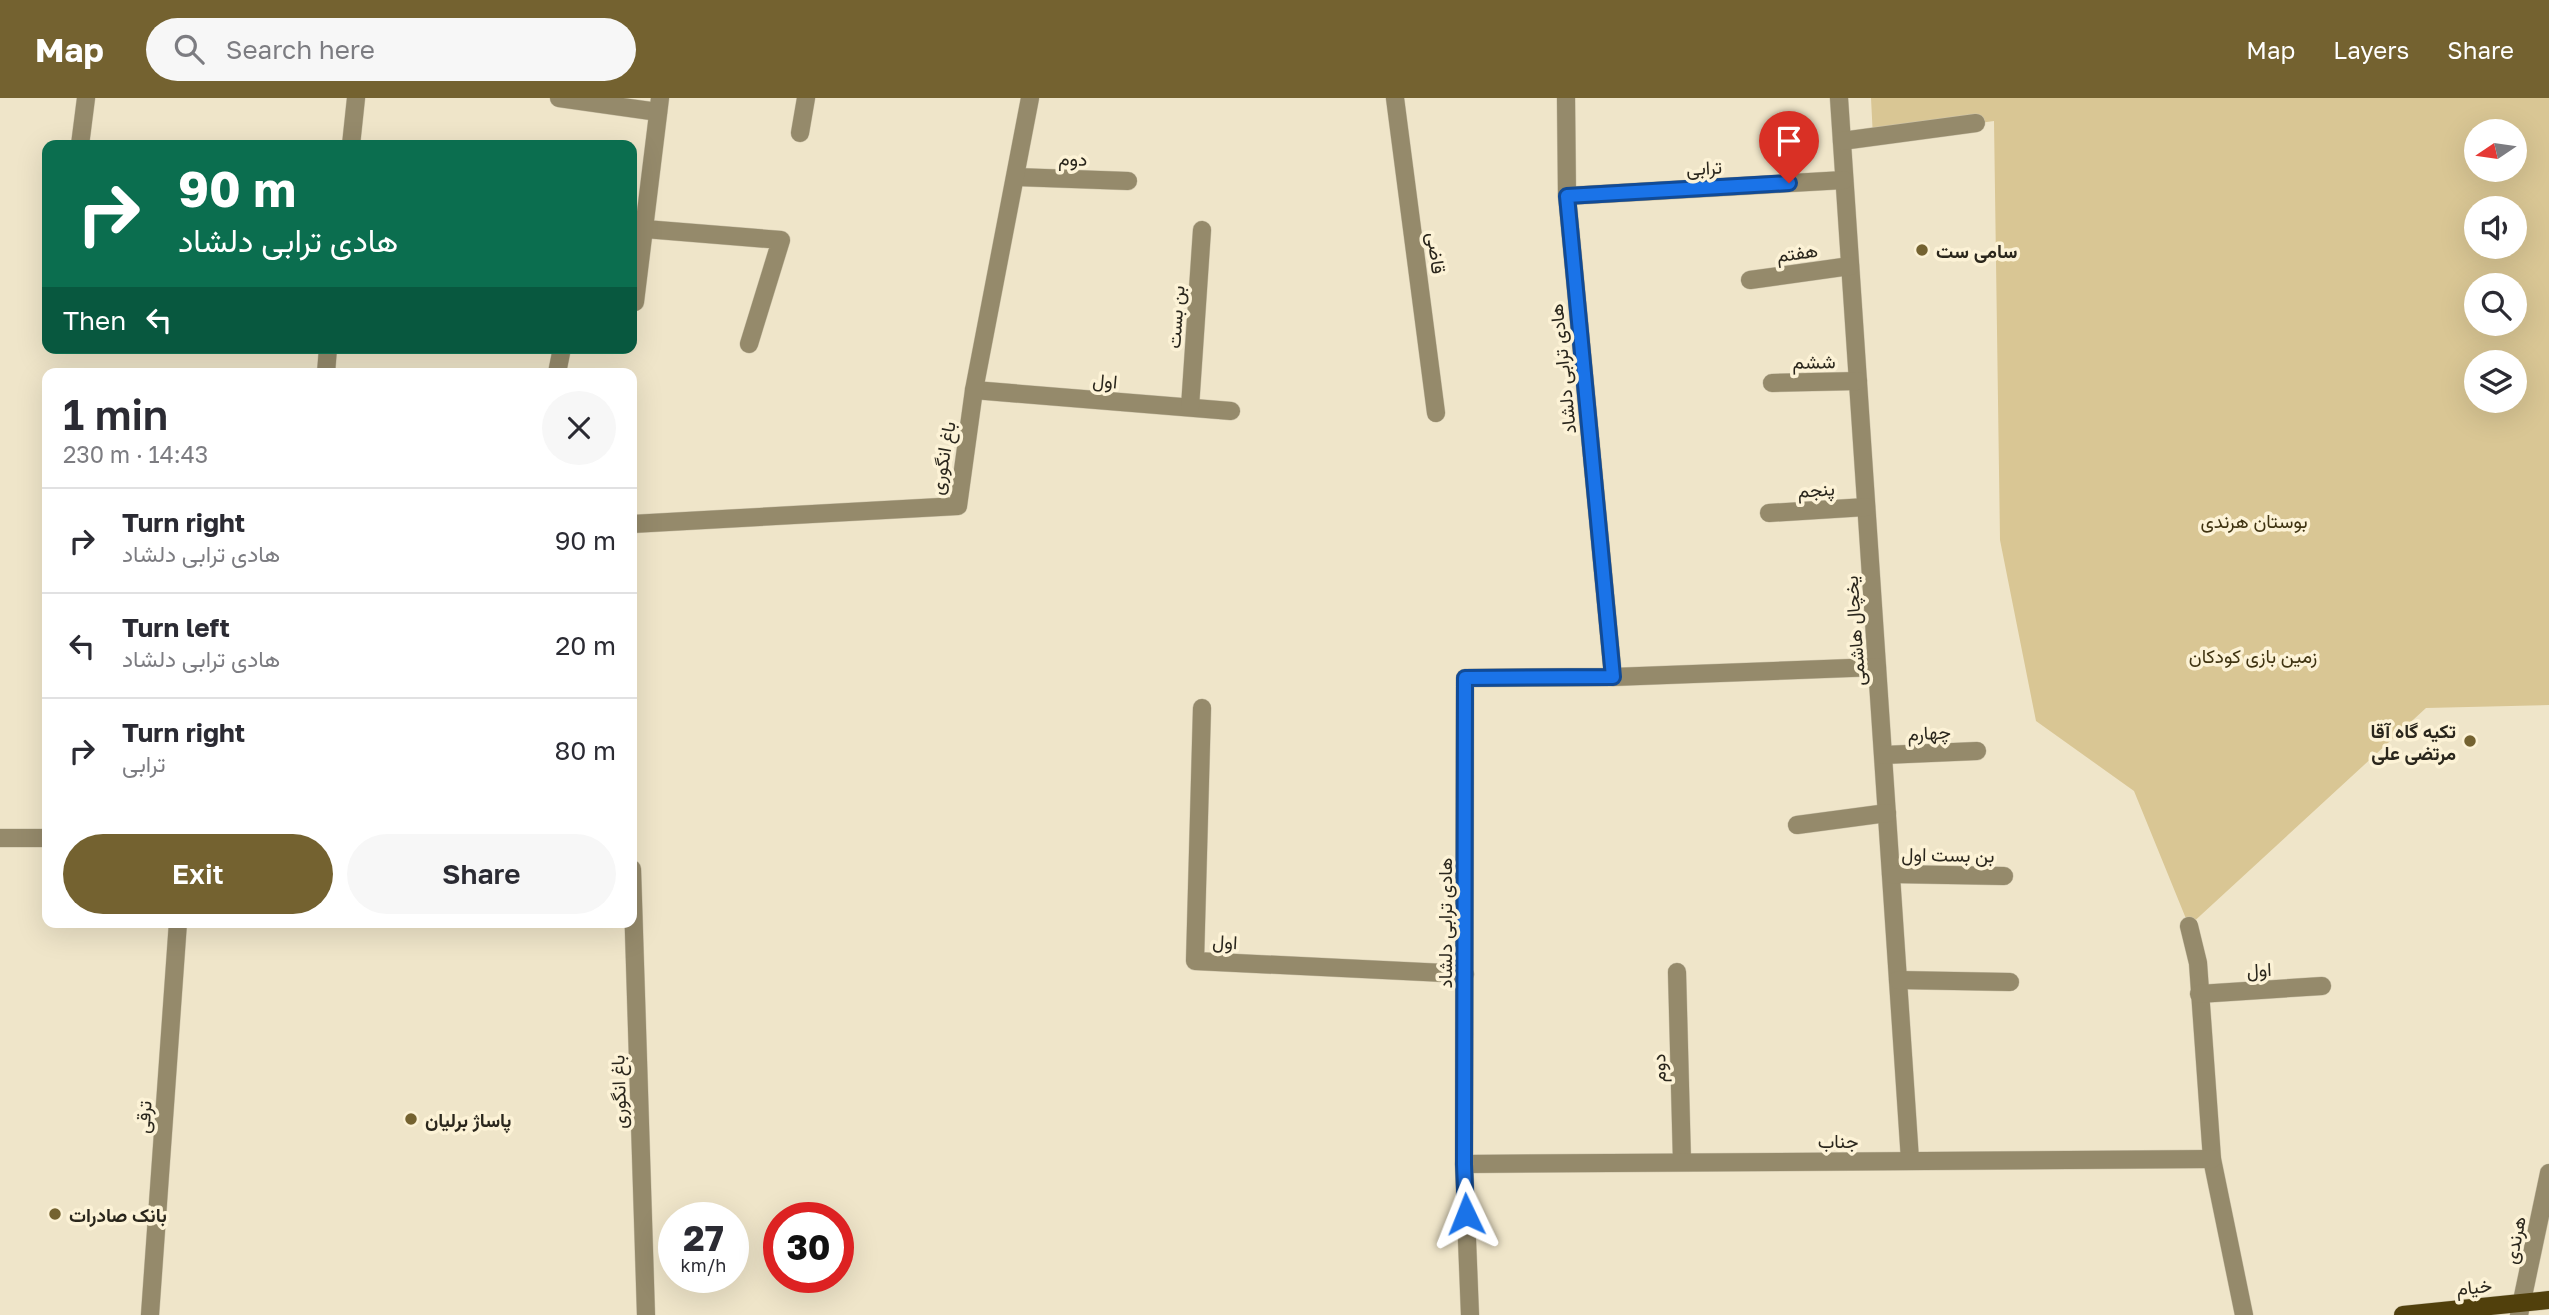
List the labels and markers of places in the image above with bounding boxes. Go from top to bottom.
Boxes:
pin [1759,111,1819,183]
place label: سامی ست [1936,239,2017,263]
marker: سامی ست [1914,242,1930,258]
place label: تکیه گاه آقا مرتضی علی [2371,719,2456,766]
marker: تکیه گاه آقا مرتضی علی [2462,733,2478,749]
place label: پاساژ برلیان [425,1108,511,1134]
marker: پاساژ برلیان [403,1111,419,1127]
place label: بانک صادرات [69,1203,167,1228]
marker: بانک صادرات [47,1206,63,1222]

